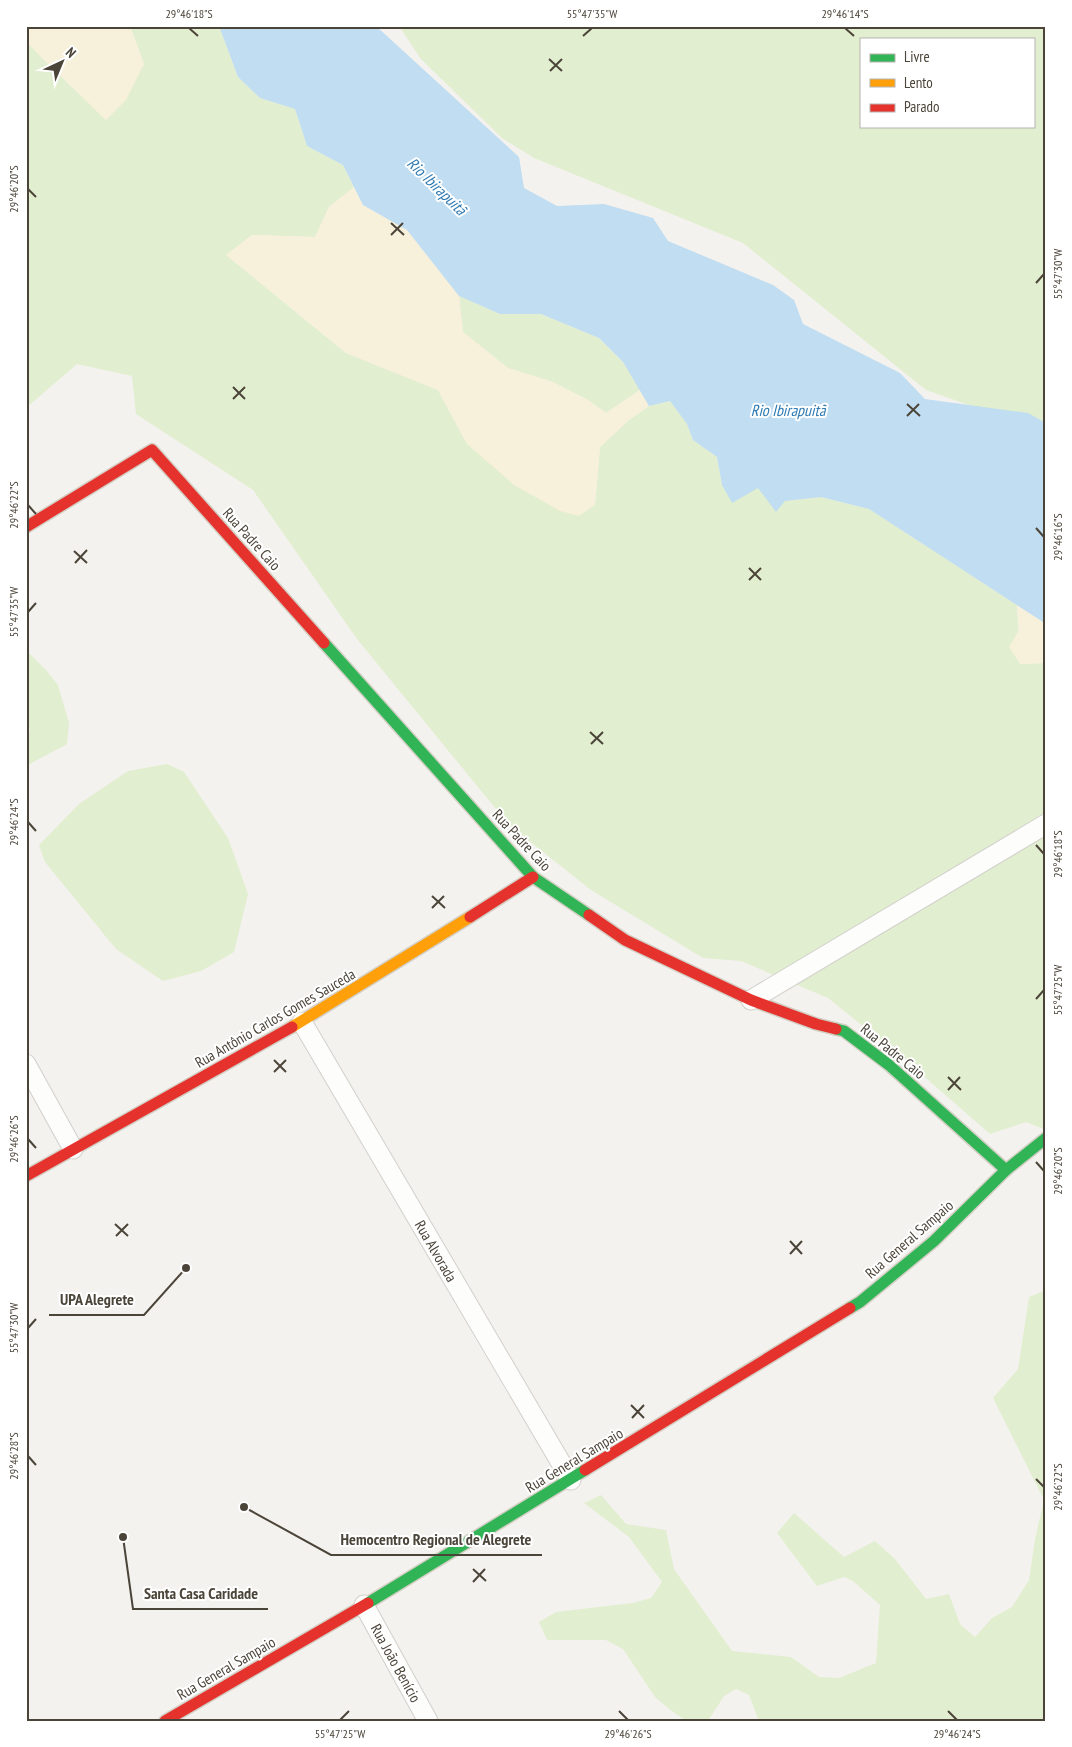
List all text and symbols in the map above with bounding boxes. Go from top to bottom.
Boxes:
text: 29°46'18"S [165,6,213,21]
text: 55°47'35"W [567,6,617,21]
text: 29°46'14"S [821,6,869,21]
north arrow [38,38,88,88]
legend [860,38,1034,128]
text: N [62,44,80,62]
text: Livre [904,47,930,66]
text: Lento [904,73,933,92]
text: Parado [904,97,939,116]
water label: Rio Ibirapuitã [403,153,472,220]
text: 29°46'20"S [6,165,21,213]
text: 55°47'30"W [1050,249,1065,299]
water label: Rio Ibirapuitã [751,400,827,420]
text: 29°46'22"S [6,481,21,529]
street label: Rua Padre Caio [219,504,285,574]
text: 29°46'16"S [1050,513,1065,561]
text: 55°47'35"W [6,587,21,637]
text: 29°46'24"S [6,798,21,846]
street label: Rua Padre Caio [489,805,555,875]
text: 29°46'18"S [1050,830,1065,878]
street label: Rua Antônio Carlos Gomes Sauceda [191,964,359,1072]
text: 55°47'25"W [1050,965,1065,1015]
street label: Rua Padre Caio [857,1019,929,1083]
text: 29°46'26"S [6,1115,21,1163]
text: 29°46'20"S [1050,1147,1065,1195]
street label: Rua General Sampaio [861,1196,957,1282]
street label: Rua Alvorada [411,1217,461,1285]
callout: UPA Alegrete [49,1284,144,1315]
text: UPA Alegrete [60,1289,134,1309]
text: 55°47'30"W [6,1303,21,1353]
street label: Rua General Sampaio [522,1423,626,1497]
text: 29°46'28"S [6,1432,21,1480]
text: 29°46'22"S [1050,1463,1065,1511]
callout: Hemocentro Regional de Alegrete [331,1524,542,1555]
text: Hemocentro Regional de Alegrete [341,1529,532,1549]
callout: Santa Casa Caridade [133,1578,268,1609]
text: Santa Casa Caridade [144,1583,258,1603]
street label: Rua João Benício [367,1620,425,1706]
street label: Rua General Sampaio [173,1632,279,1704]
text: 55°47'25"W [315,1726,365,1741]
text: 29°46'26"S [604,1726,652,1741]
text: 29°46'24"S [933,1726,981,1741]

